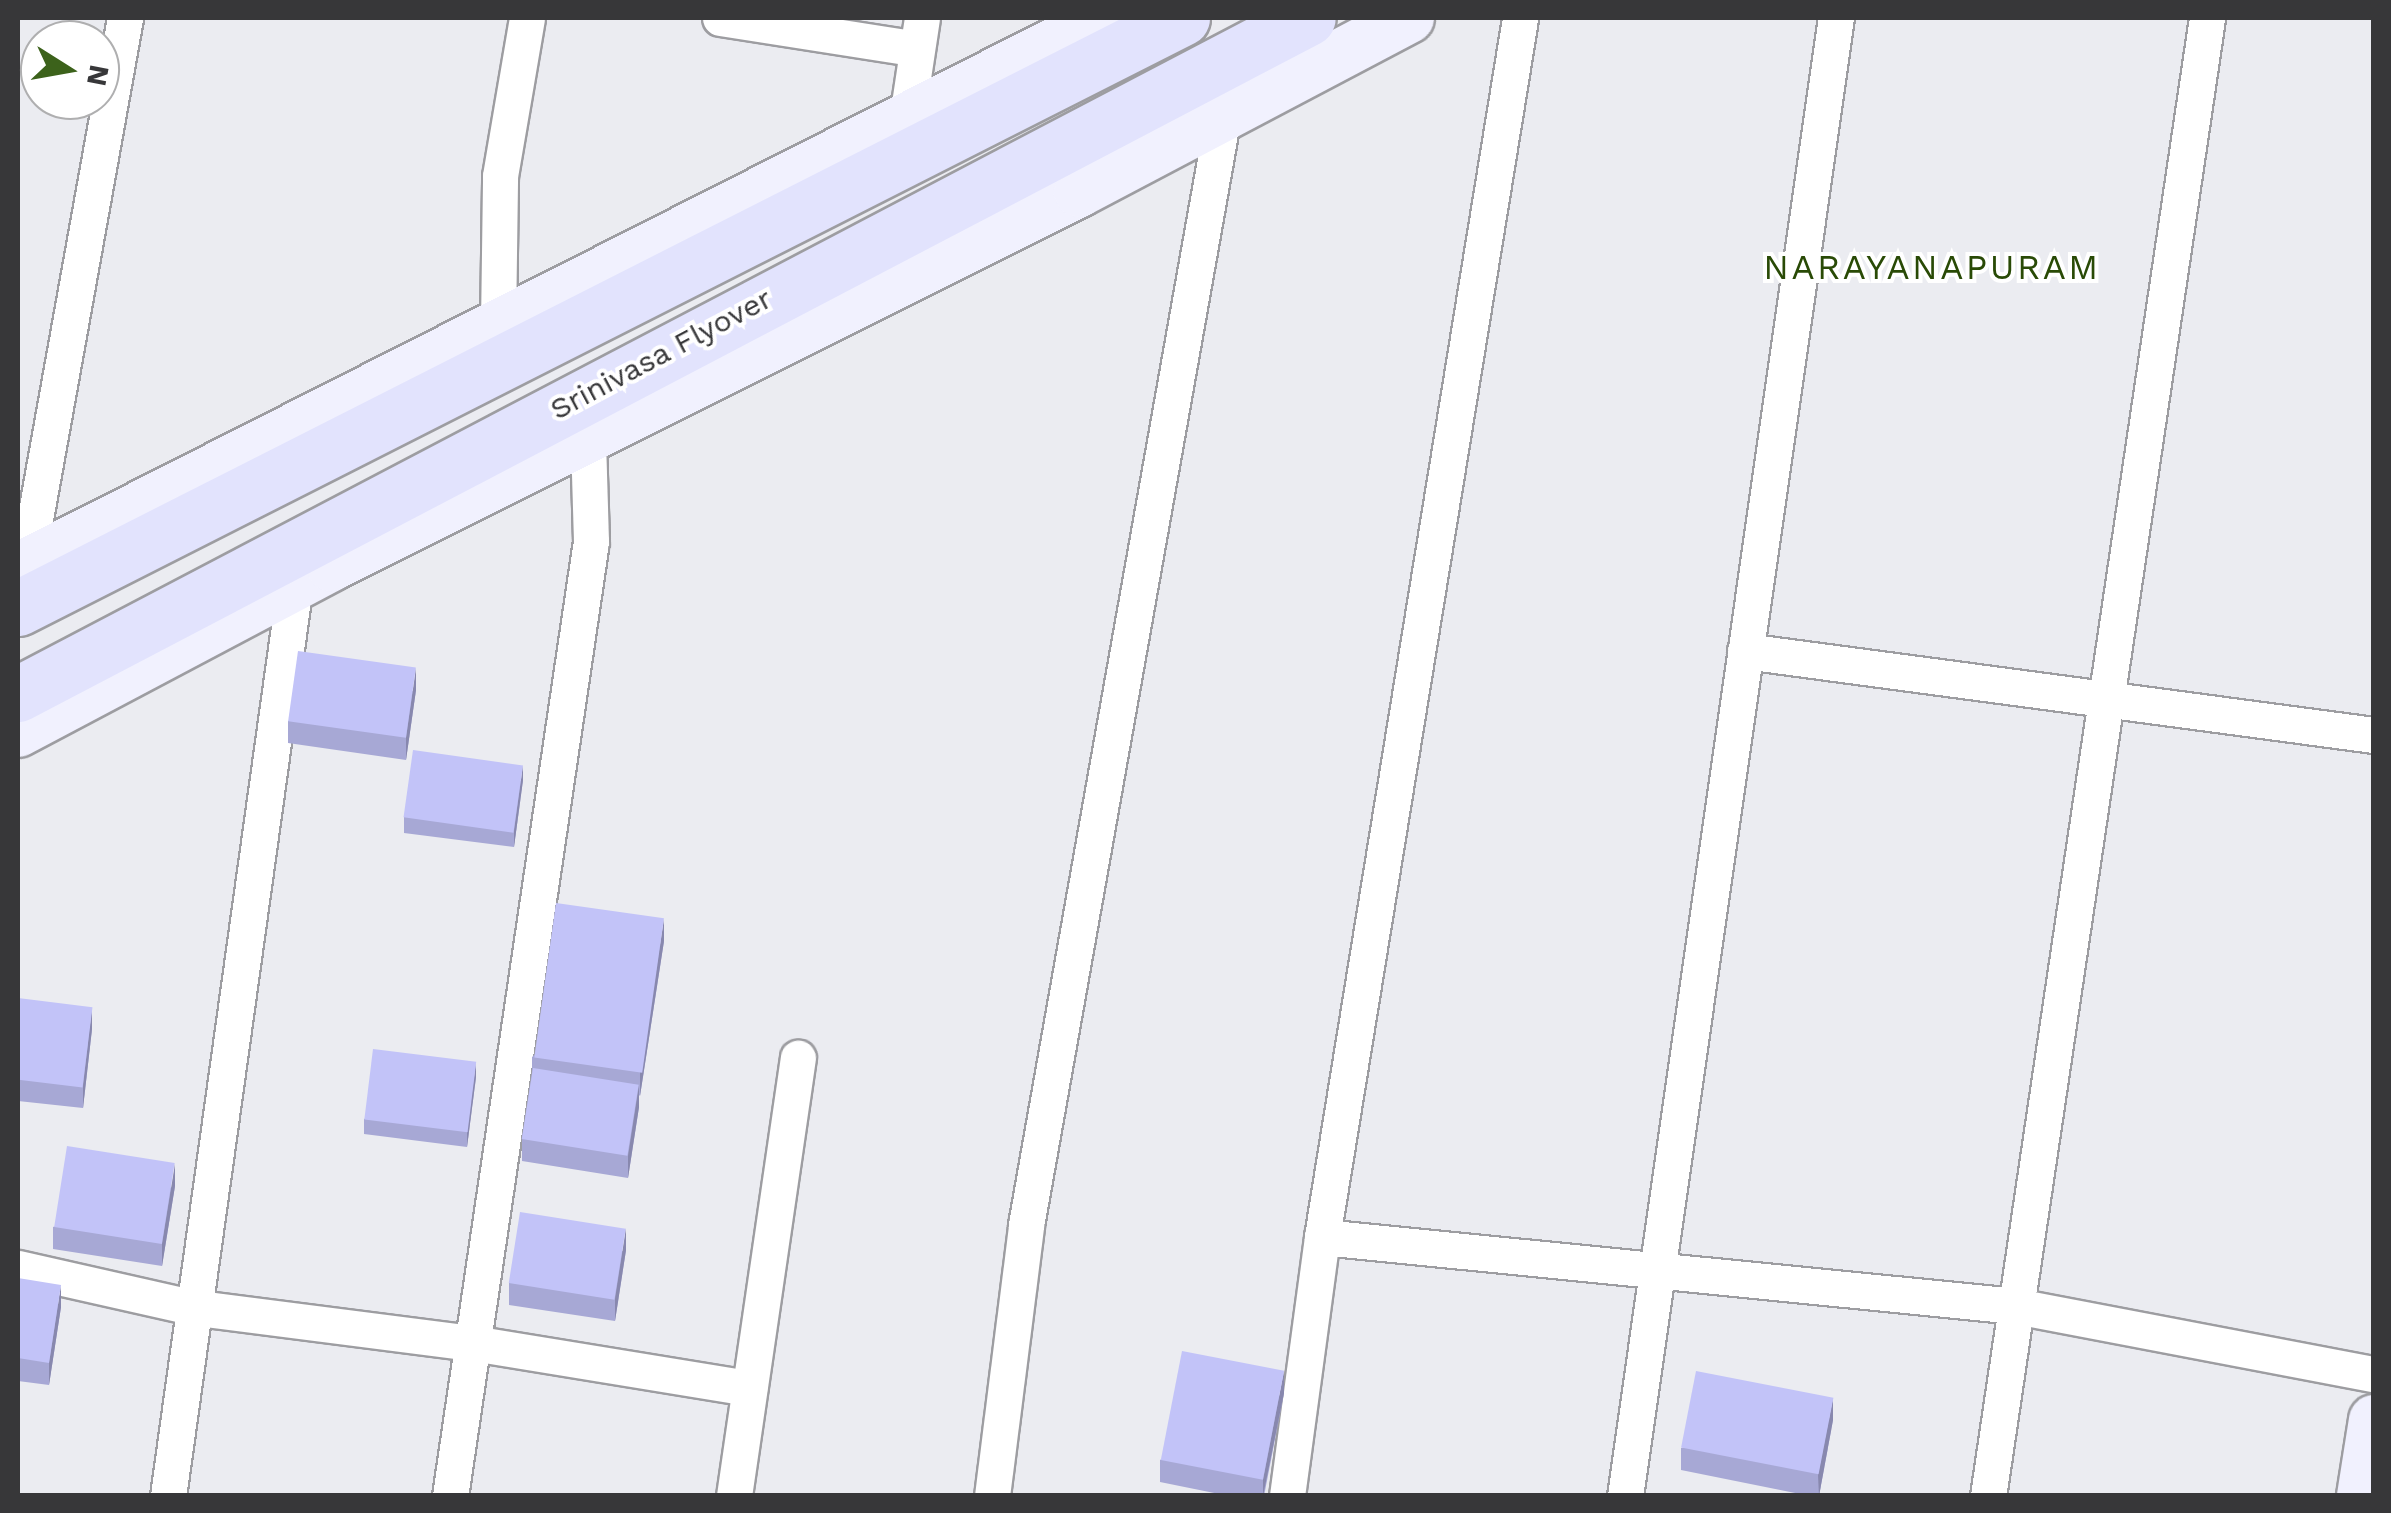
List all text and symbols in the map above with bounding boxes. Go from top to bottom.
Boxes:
north arrow [20,20,120,120]
text: N [80,62,116,89]
district label: NARAYANAPURAM [1763,246,2101,288]
street label: Srinivasa Flyover [544,280,778,428]

